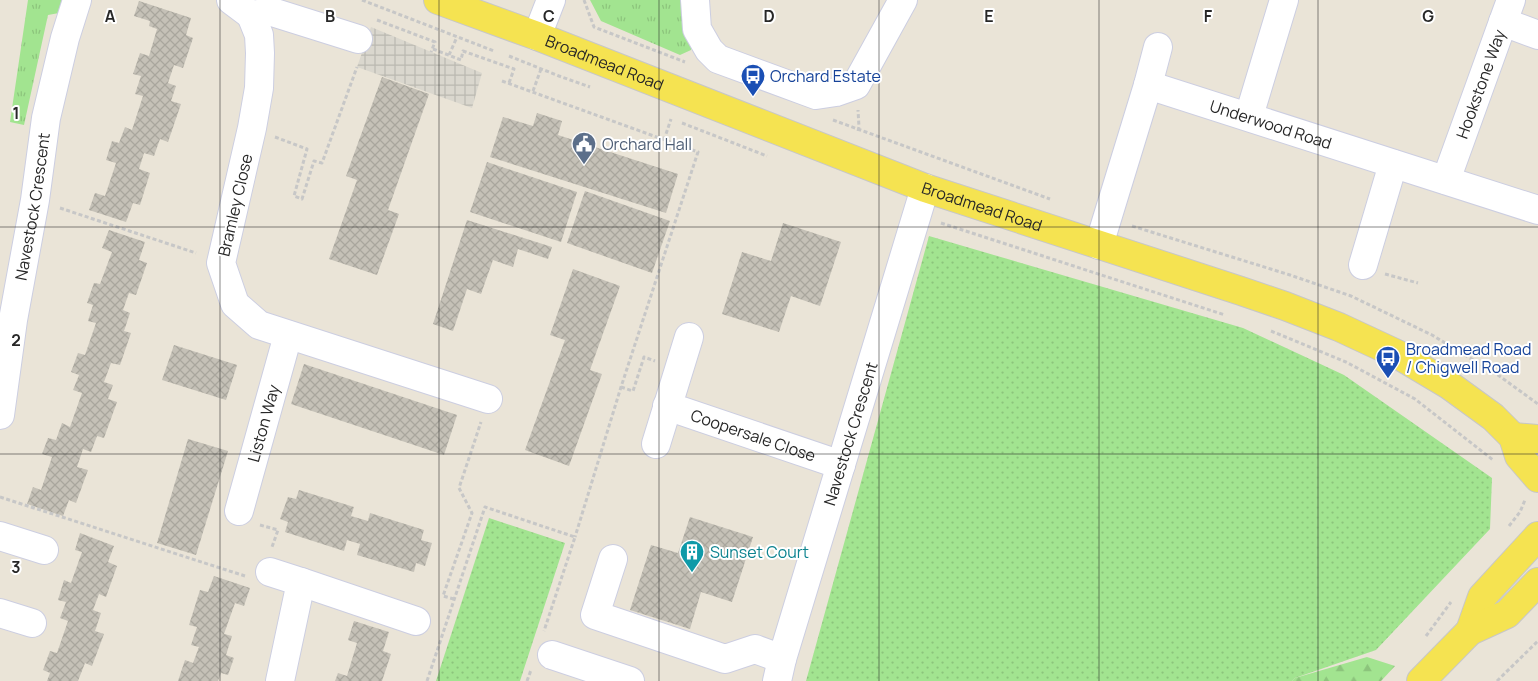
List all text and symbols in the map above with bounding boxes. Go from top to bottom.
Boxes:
text: A [105,5,116,27]
text: B [325,5,335,27]
text: C [543,5,555,27]
text: D [763,5,775,27]
text: E [984,5,994,27]
text: F [1204,5,1213,27]
text: G [1422,5,1434,27]
street label: Hookstone Way [1451,26,1511,142]
street label: Broadmead Road [542,29,667,96]
bus stop icon: Orchard Estate [740,63,766,97]
place label: Orchard Estate [770,65,881,87]
street label: Underwood Road [1207,95,1335,154]
text: 1 [12,102,20,124]
street label: Navestock Crescent [9,131,55,282]
public building icon: Orchard Hall [571,131,597,165]
place label: Orchard Hall [602,133,692,155]
street label: Bramley Close [213,152,257,258]
street label: Broadmead Road [919,177,1045,236]
text: 2 [11,329,21,351]
place label: Broadmead Road / Chigwell Road [1406,338,1531,378]
bus stop icon: Broadmead Road / Chigwell Road [1375,345,1401,379]
street label: Navestock Crescent [818,359,883,508]
street label: Liston Way [242,381,285,465]
street label: Coopersale Close [688,404,819,467]
building icon: Sunset Court [679,539,705,573]
place label: Sunset Court [710,541,809,563]
text: 3 [11,556,21,578]

